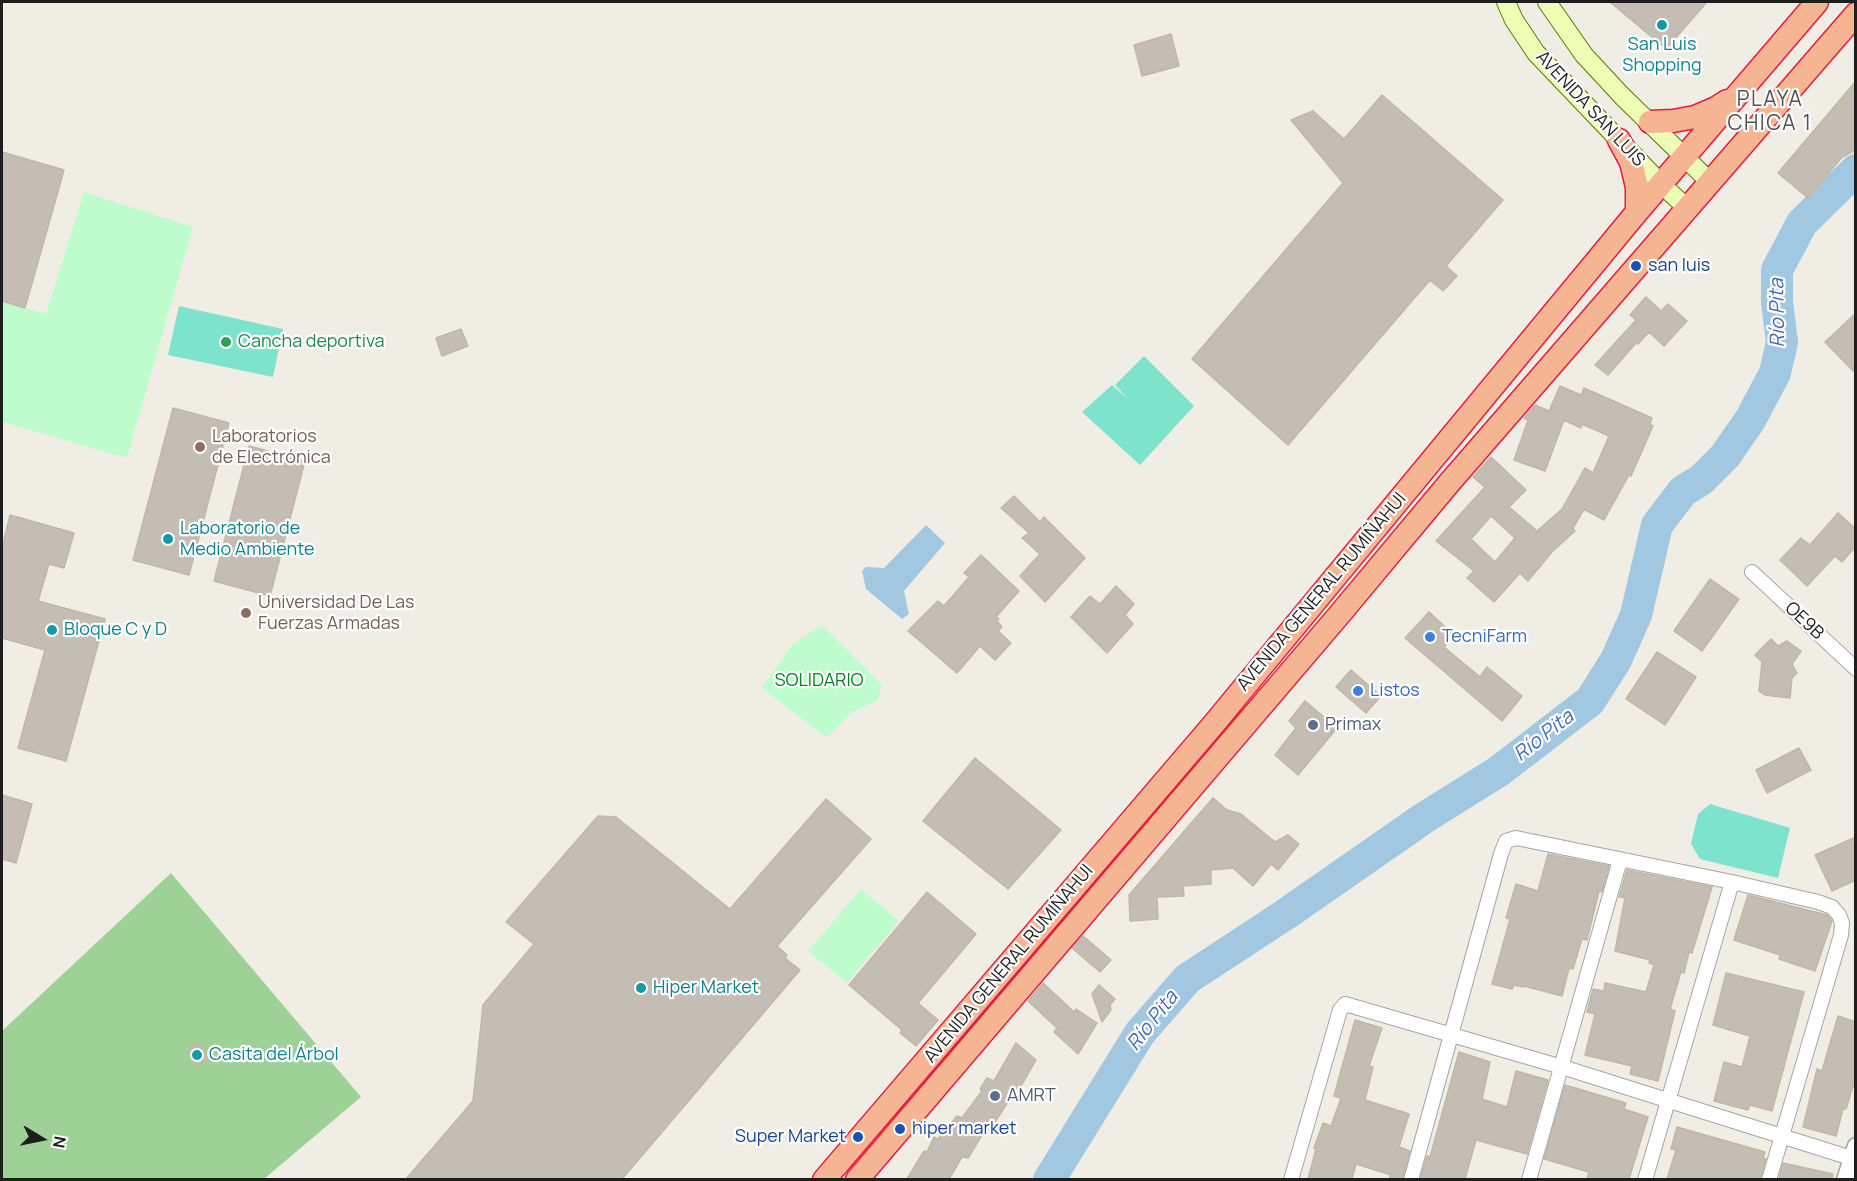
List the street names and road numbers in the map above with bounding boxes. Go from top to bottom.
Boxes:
street label: AVENIDA SAN LUIS [1531,47,1649,171]
street label: AVENIDA GENERAL RUMIÑAHUI [1233,489,1411,695]
street label: OE9B [1780,598,1828,644]
street label: AVENIDA GENERAL RUMIÑAHUI [920,861,1098,1067]

